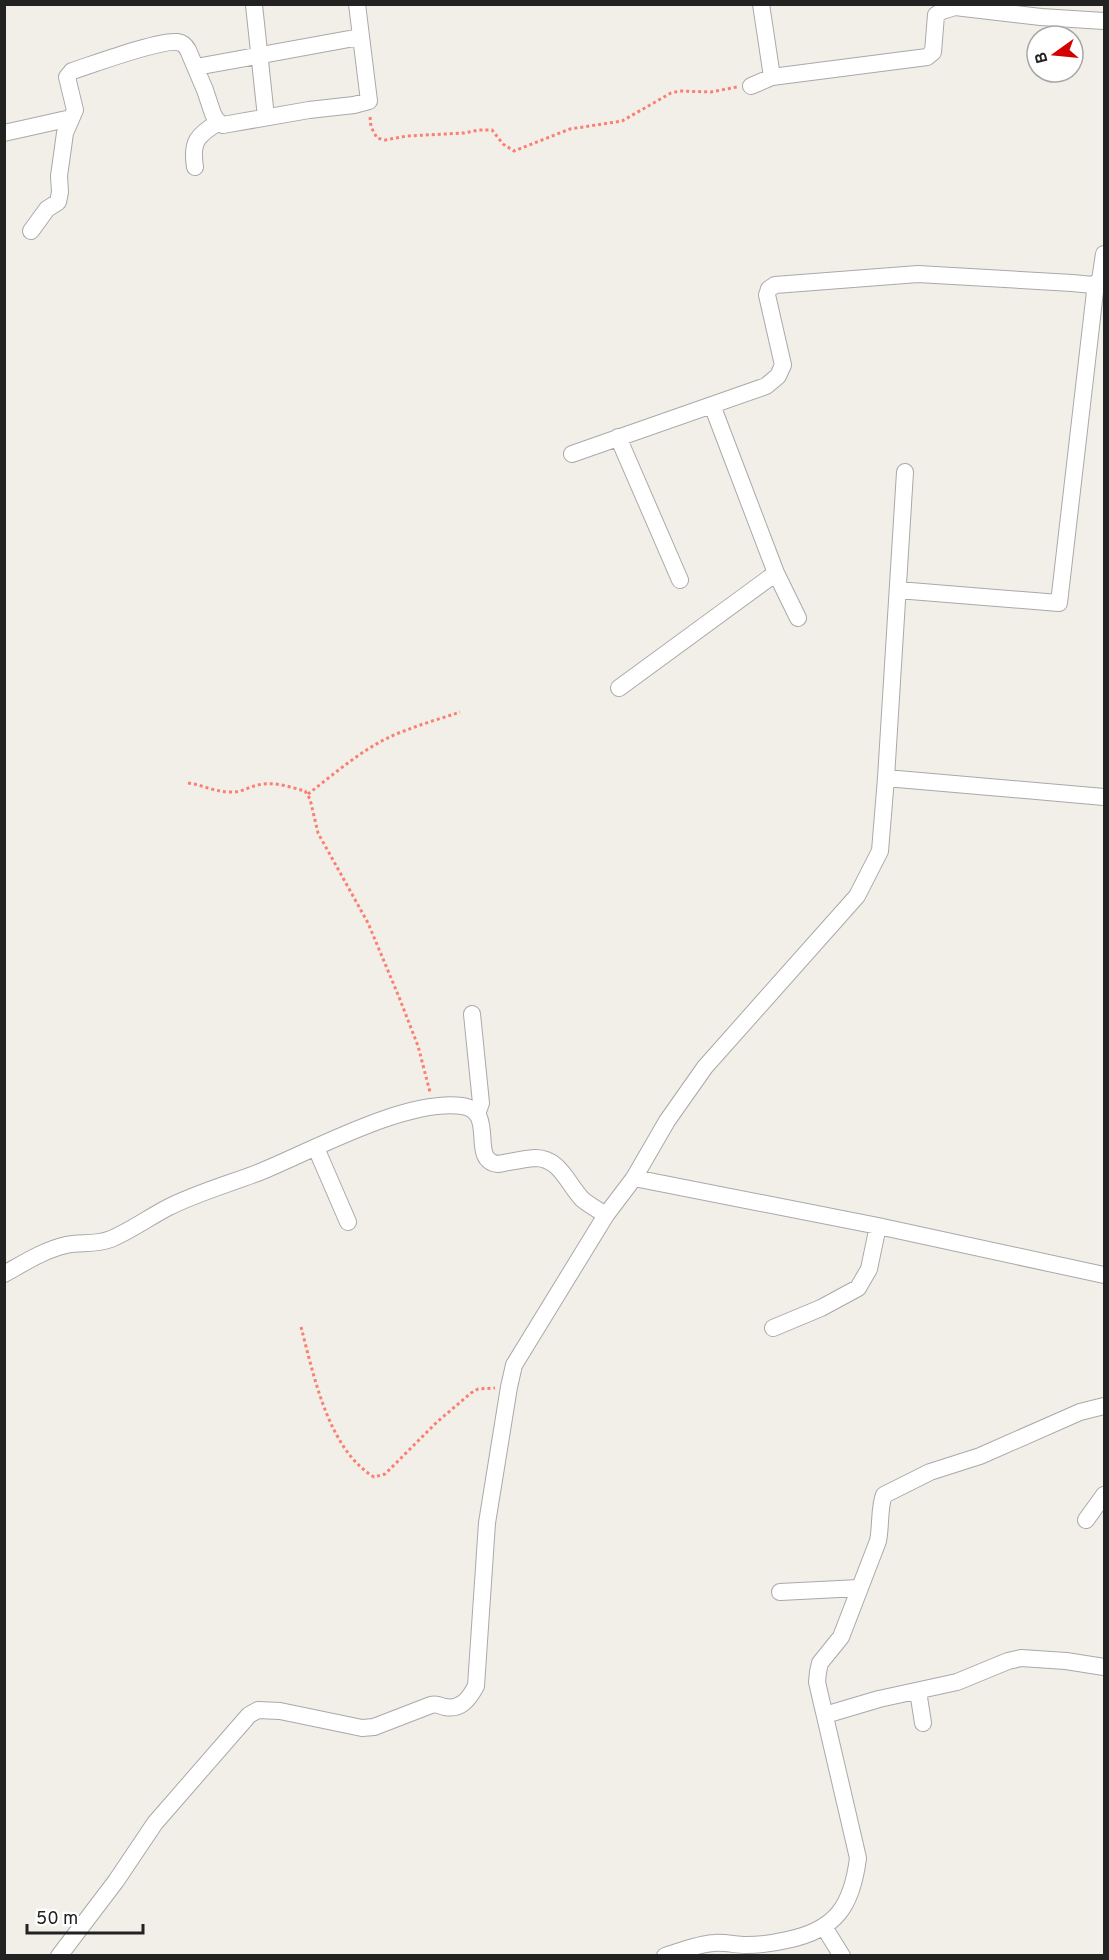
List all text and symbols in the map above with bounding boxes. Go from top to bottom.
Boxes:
north arrow [1025,24,1085,84]
text: B [1031,49,1054,65]
scale bar [27,1897,142,1935]
text: 50 m [36,1908,78,1931]

